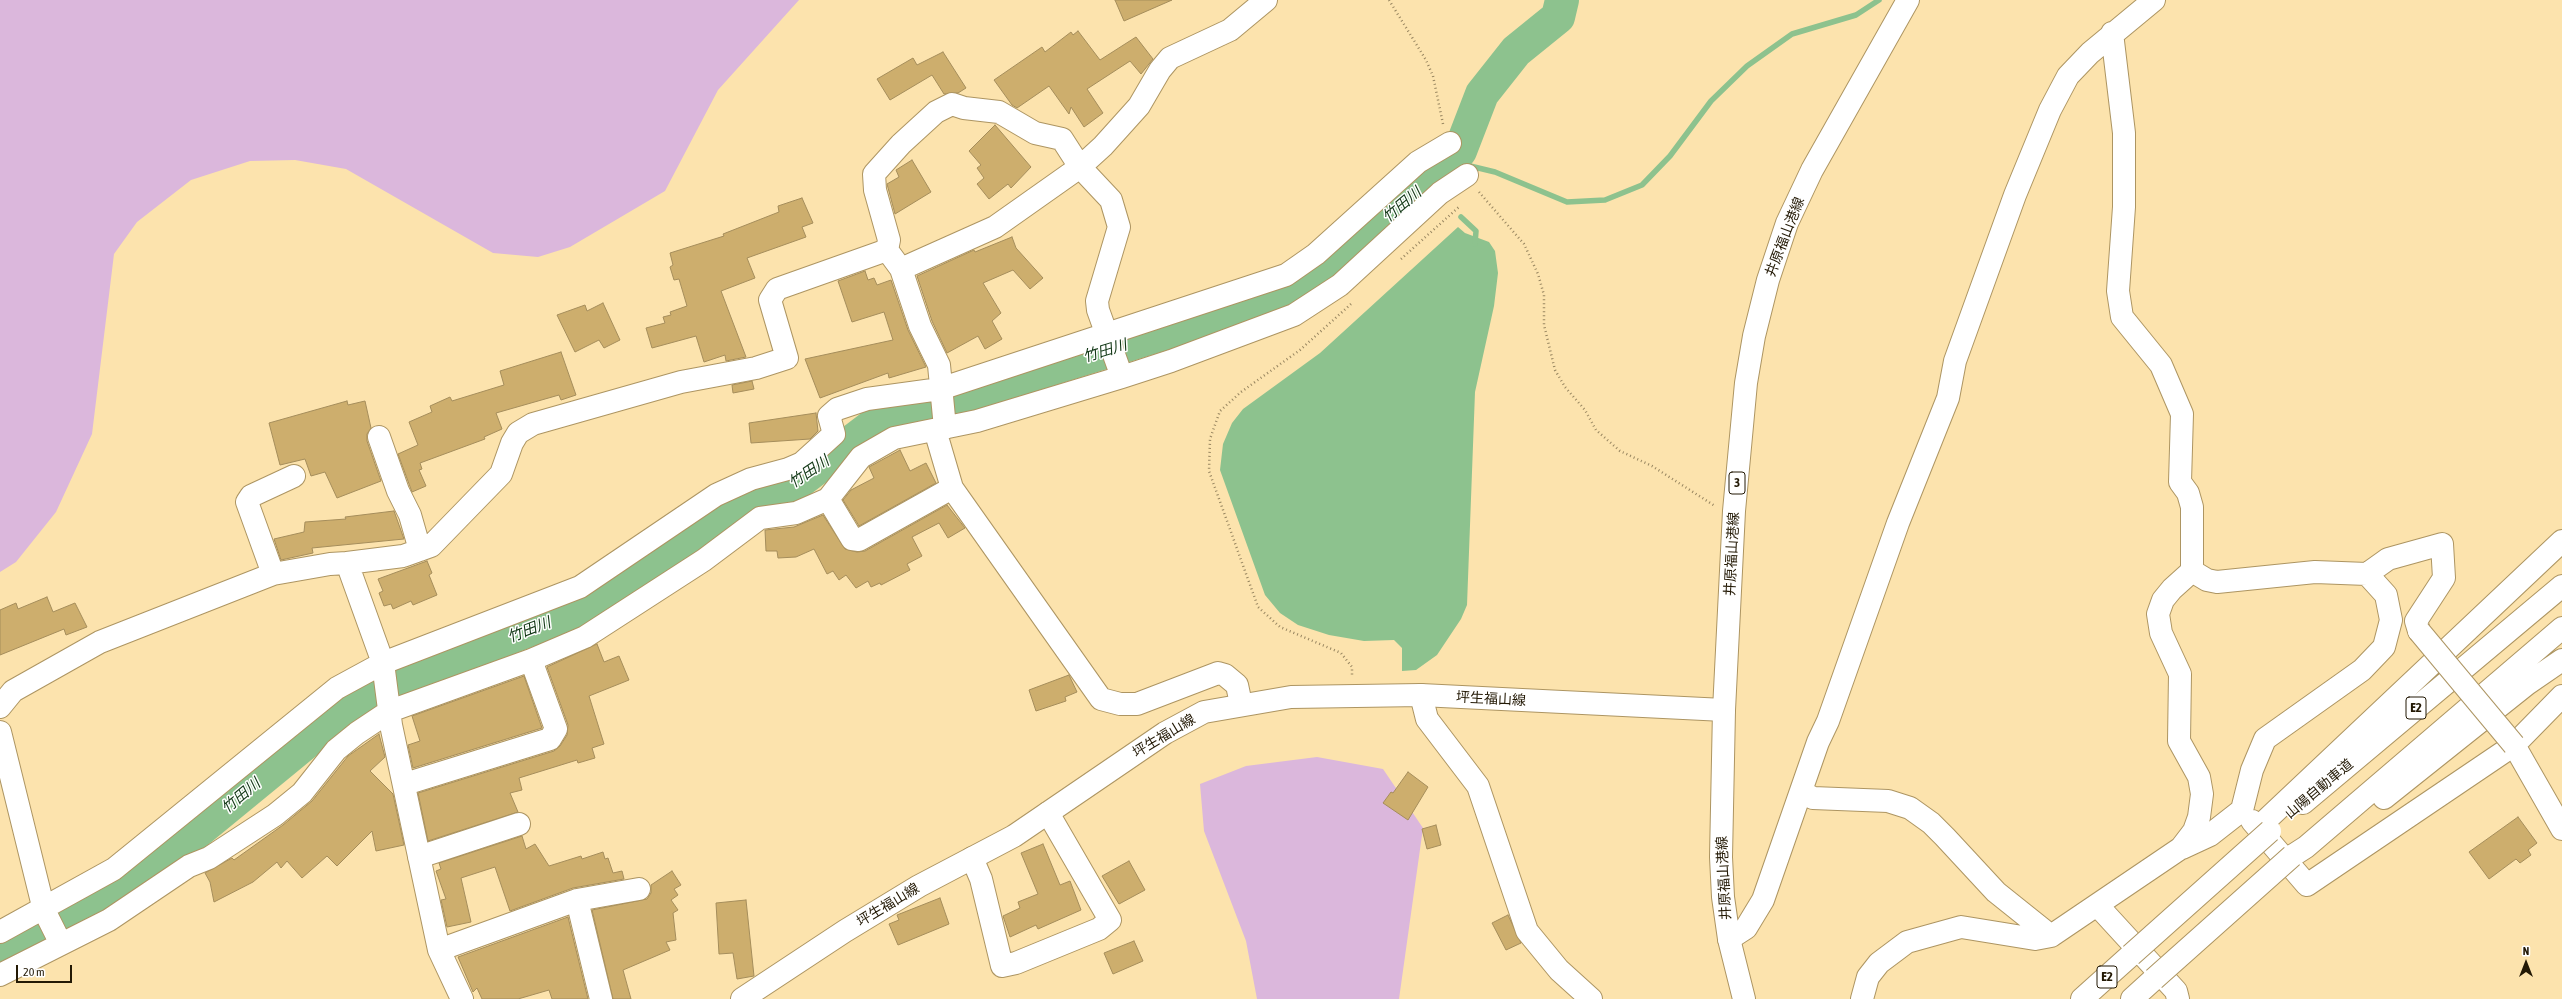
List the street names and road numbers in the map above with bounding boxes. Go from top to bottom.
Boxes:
street label: 井原福山港線 [1762,195,1808,279]
road number: 3 [1729,472,1745,494]
street label: 井原福山港線 [1721,512,1743,596]
street label: 坪生福山線 [1456,689,1526,709]
road number: E2 [2406,697,2426,719]
street label: 坪生福山線 [1130,711,1198,761]
street label: 山陽自動車道 [2281,756,2357,822]
street label: 井原福山港線 [1713,836,1735,920]
street label: 坪生福山線 [854,880,922,930]
road number: E2 [2097,966,2117,988]

